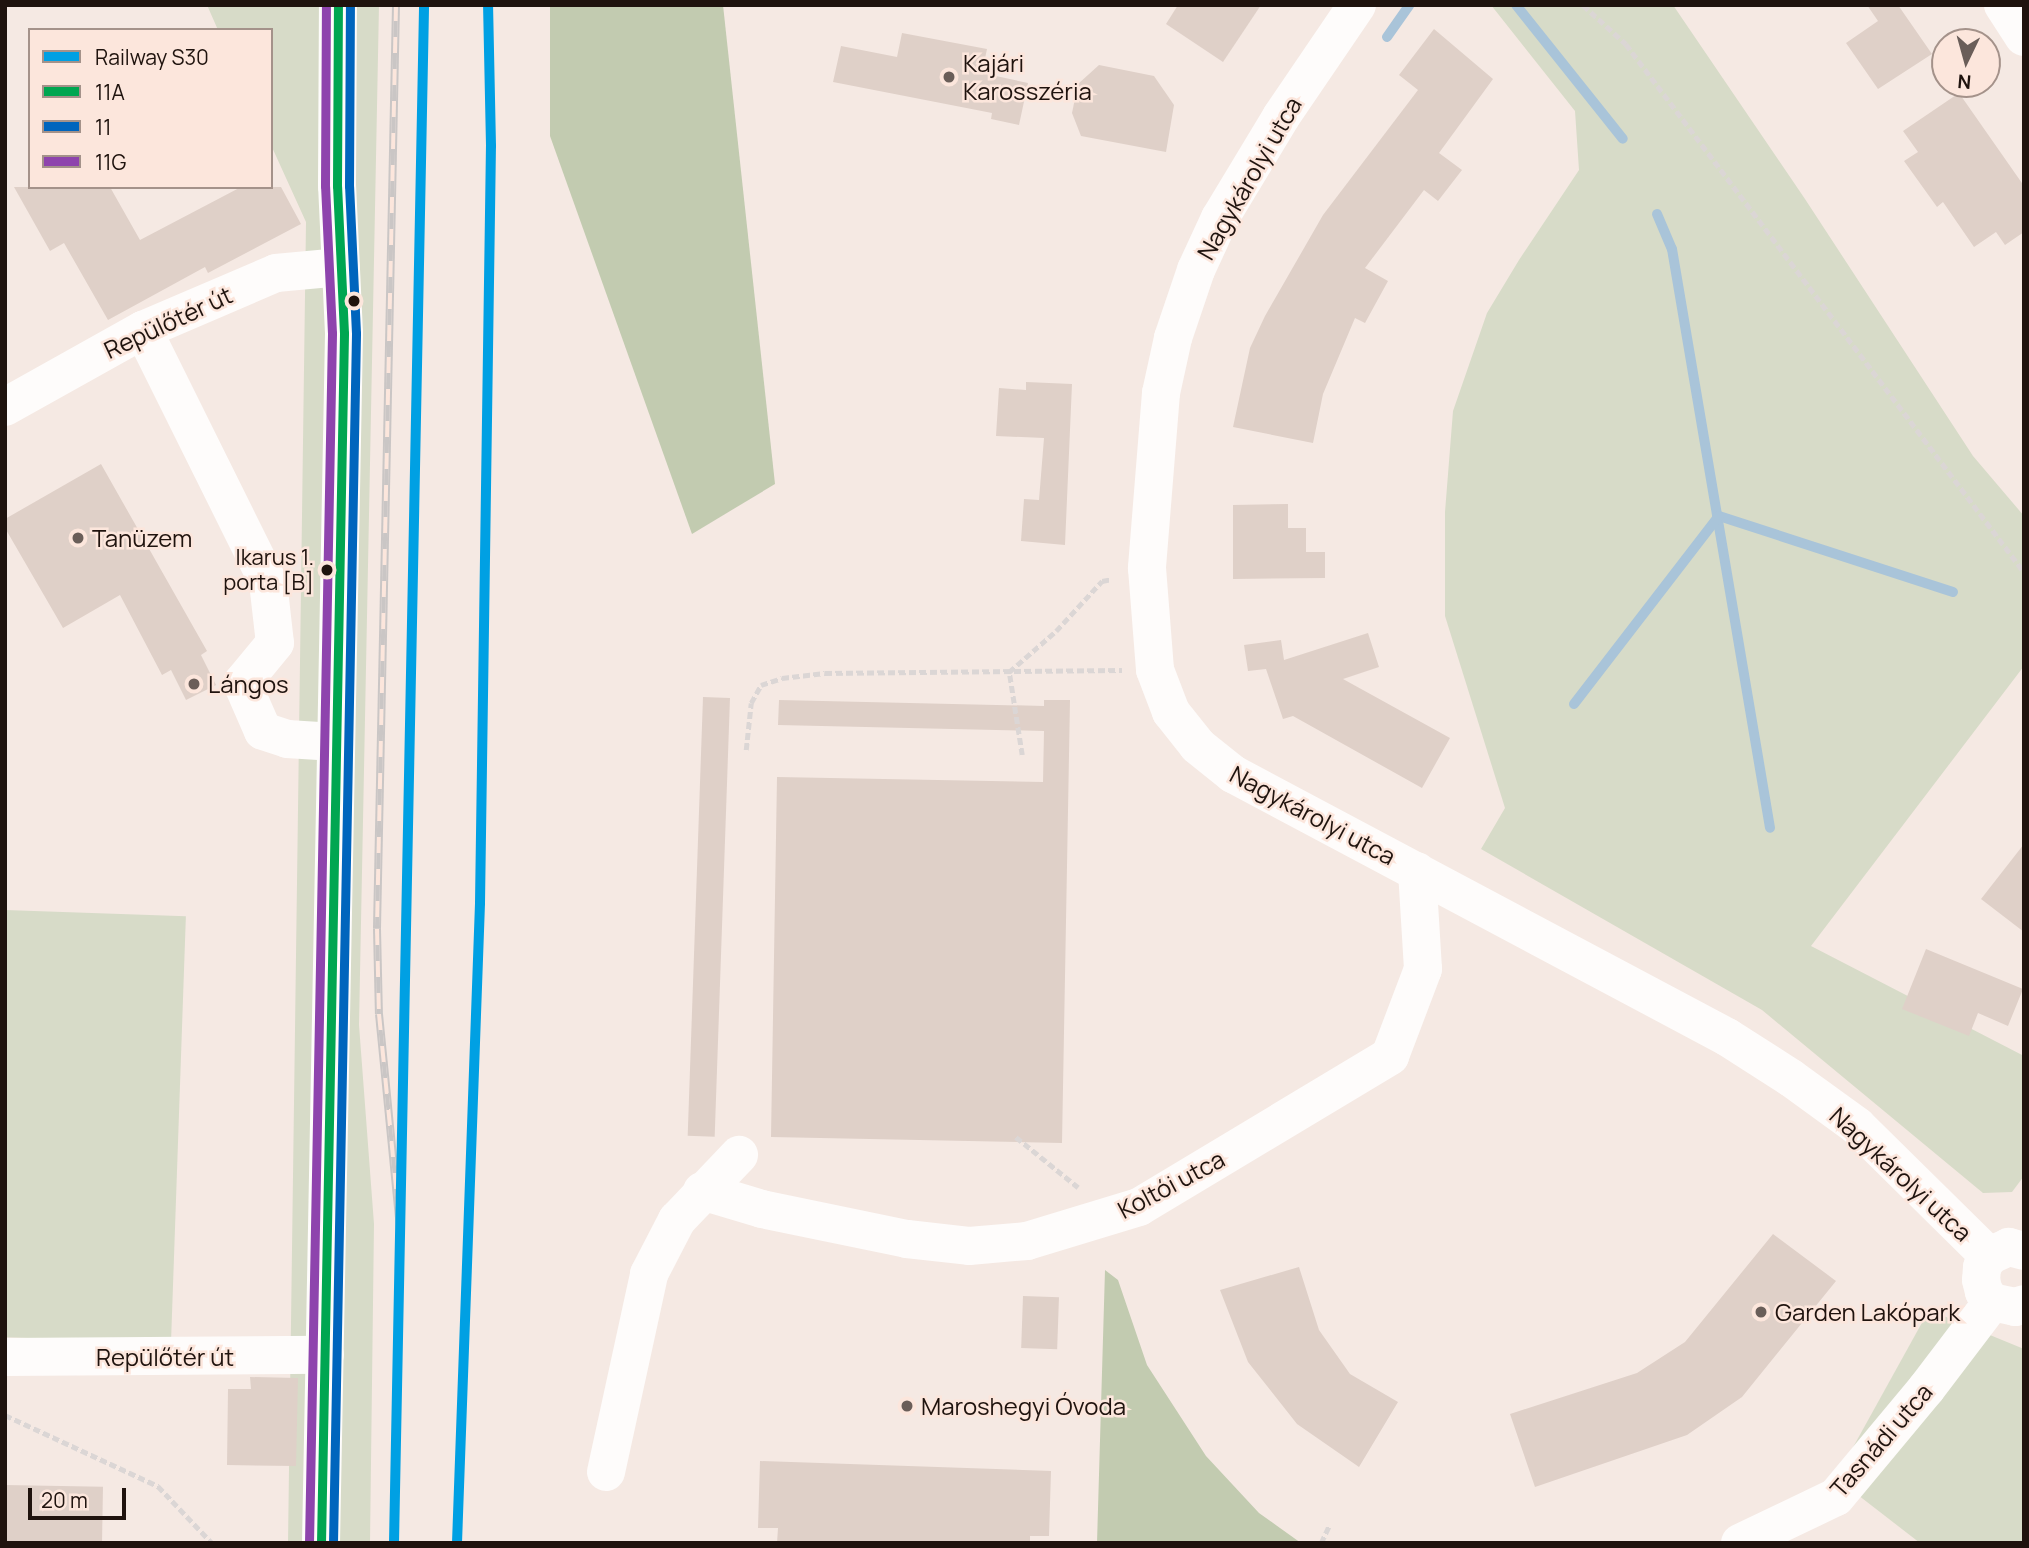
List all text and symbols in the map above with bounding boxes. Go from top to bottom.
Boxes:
legend [28,28,273,189]
north arrow [1931,28,2001,98]
text: Railway S30 [95,43,209,71]
place label: Kajári Karosszéria [963,49,1092,105]
text: N [1956,68,1972,95]
marker: Kajári Karosszéria [941,69,957,85]
text: 11A [95,78,125,106]
street label: Nagykárolyi utca [1191,92,1307,264]
text: 11 [95,113,111,141]
text: 11G [95,148,126,176]
street label: Repülőtér út [99,280,237,364]
unlabelled marker [347,294,361,308]
place label: Tanüzem [92,524,192,552]
marker: Tanüzem [70,530,86,546]
place label: Ikarus 1. porta [B] [223,544,314,596]
marker: Ikarus 1. porta [B] [320,563,334,577]
place label: Lángos [208,670,289,698]
marker: Lángos [186,676,202,692]
street label: Nagykárolyi utca [1225,759,1401,871]
street label: Nagykárolyi utca [1824,1101,1978,1247]
street label: Koltói utca [1113,1144,1229,1224]
place label: Garden Lakópark [1775,1298,1960,1326]
marker: Garden Lakópark [1753,1304,1769,1320]
street label: Repülőtér út [96,1343,234,1371]
street label: Tasnádi utca [1824,1377,1938,1503]
place label: Maroshegyi Óvoda [921,1392,1126,1420]
marker: Maroshegyi Óvoda [899,1398,915,1414]
scale bar [32,1474,130,1518]
text: 20 m [41,1486,88,1514]

